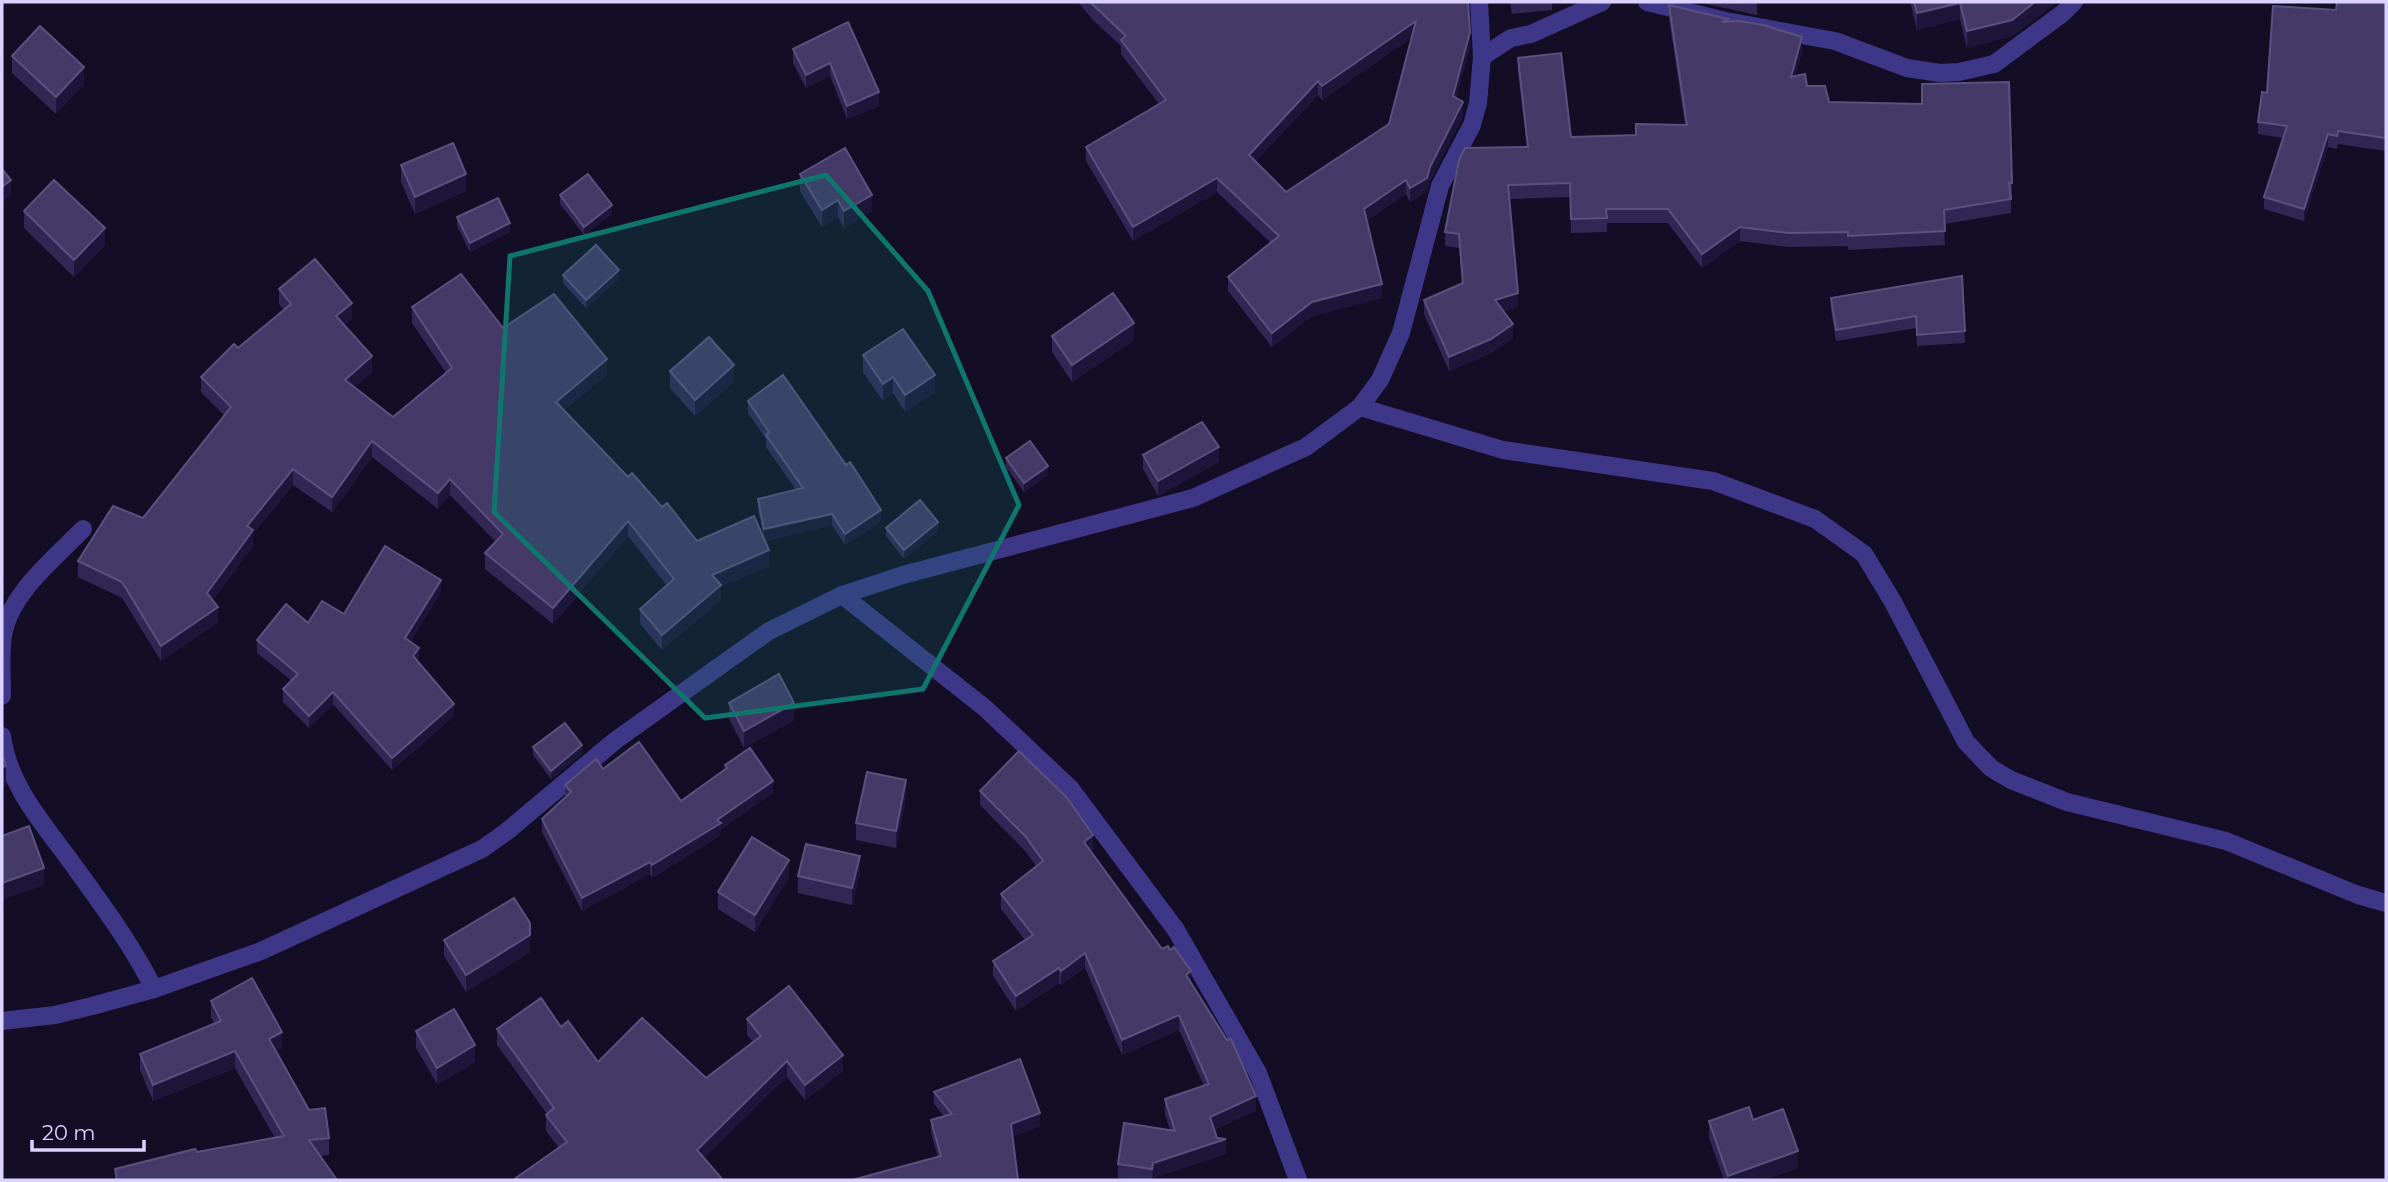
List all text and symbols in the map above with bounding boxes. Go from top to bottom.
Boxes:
scale bar [32,1108,144,1152]
text: 20 m [42,1120,96,1145]

